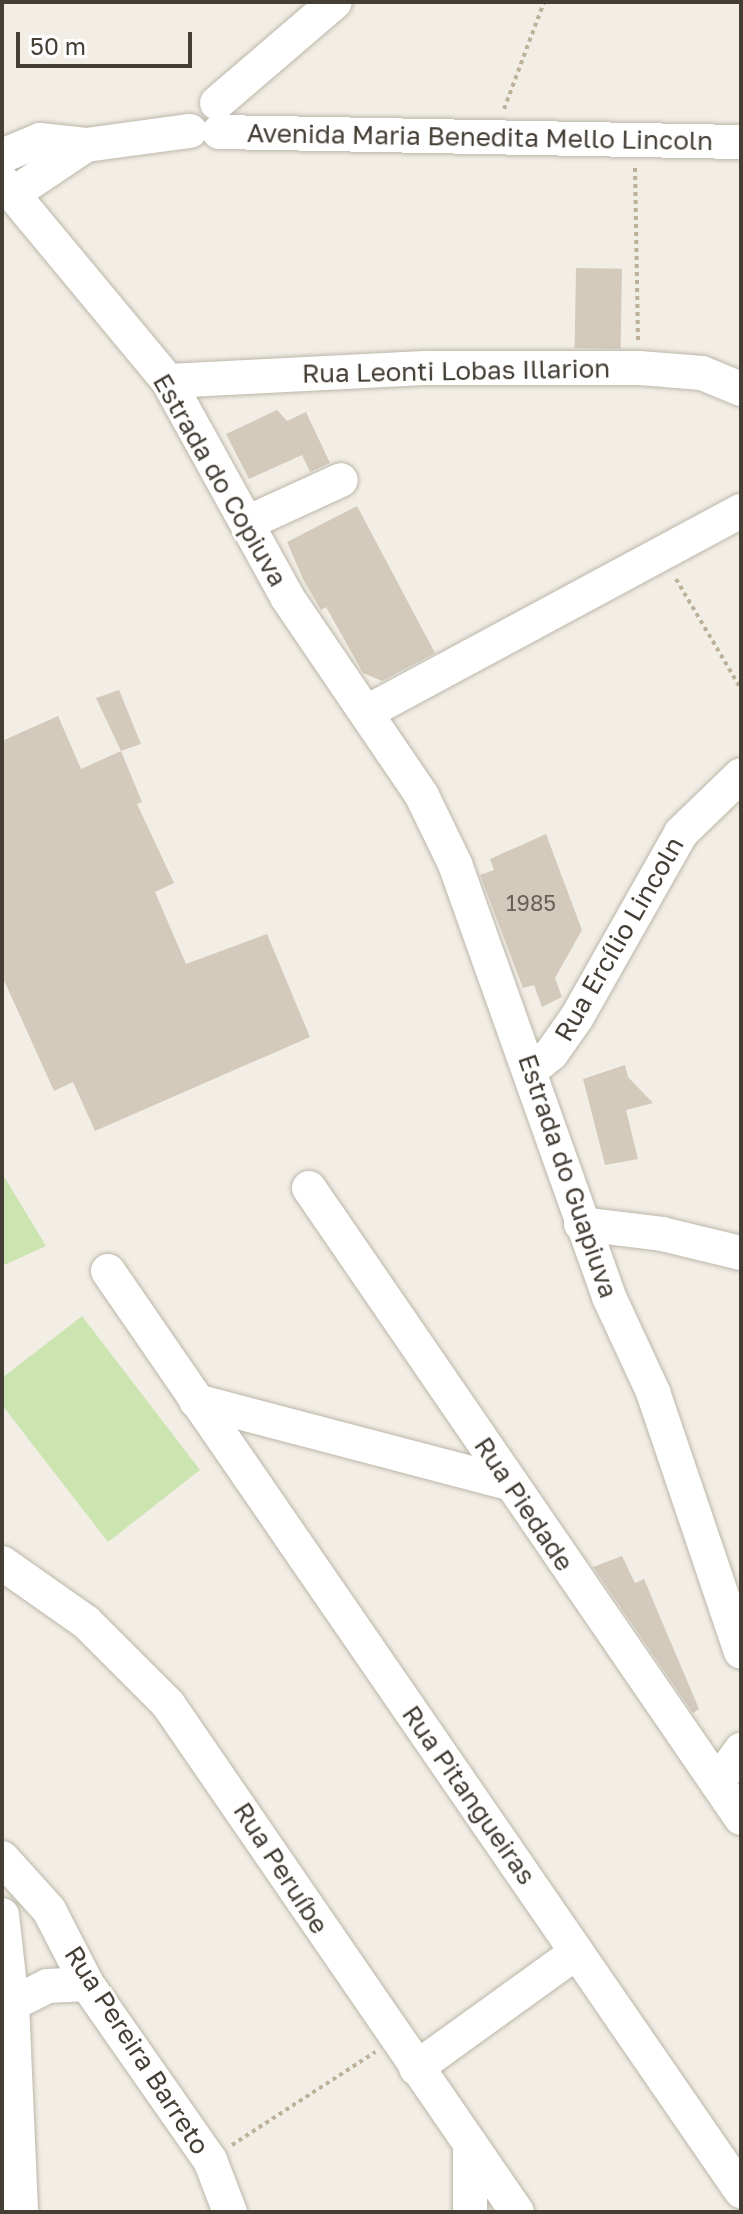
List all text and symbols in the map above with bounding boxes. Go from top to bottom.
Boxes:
scale bar [20,16,196,66]
text: 50 m [30,31,86,60]
street label: Avenida Maria Benedita Mello Lincoln [247,117,713,157]
street label: Rua Leonti Lobas Illarion [302,353,610,389]
street label: Estrada do Copiuva [146,368,294,592]
street label: Rua Ercílio Lincoln [548,831,690,1047]
house number: 1985 [506,890,556,916]
street label: Estrada do Guapiuva [512,1050,624,1302]
street label: Rua Piedade [468,1431,580,1577]
street label: Rua Pitangueiras [396,1700,542,1890]
street label: Rua Peruíbe [227,1796,335,1940]
street label: Rua Pereira Barreto [58,1940,216,2160]

